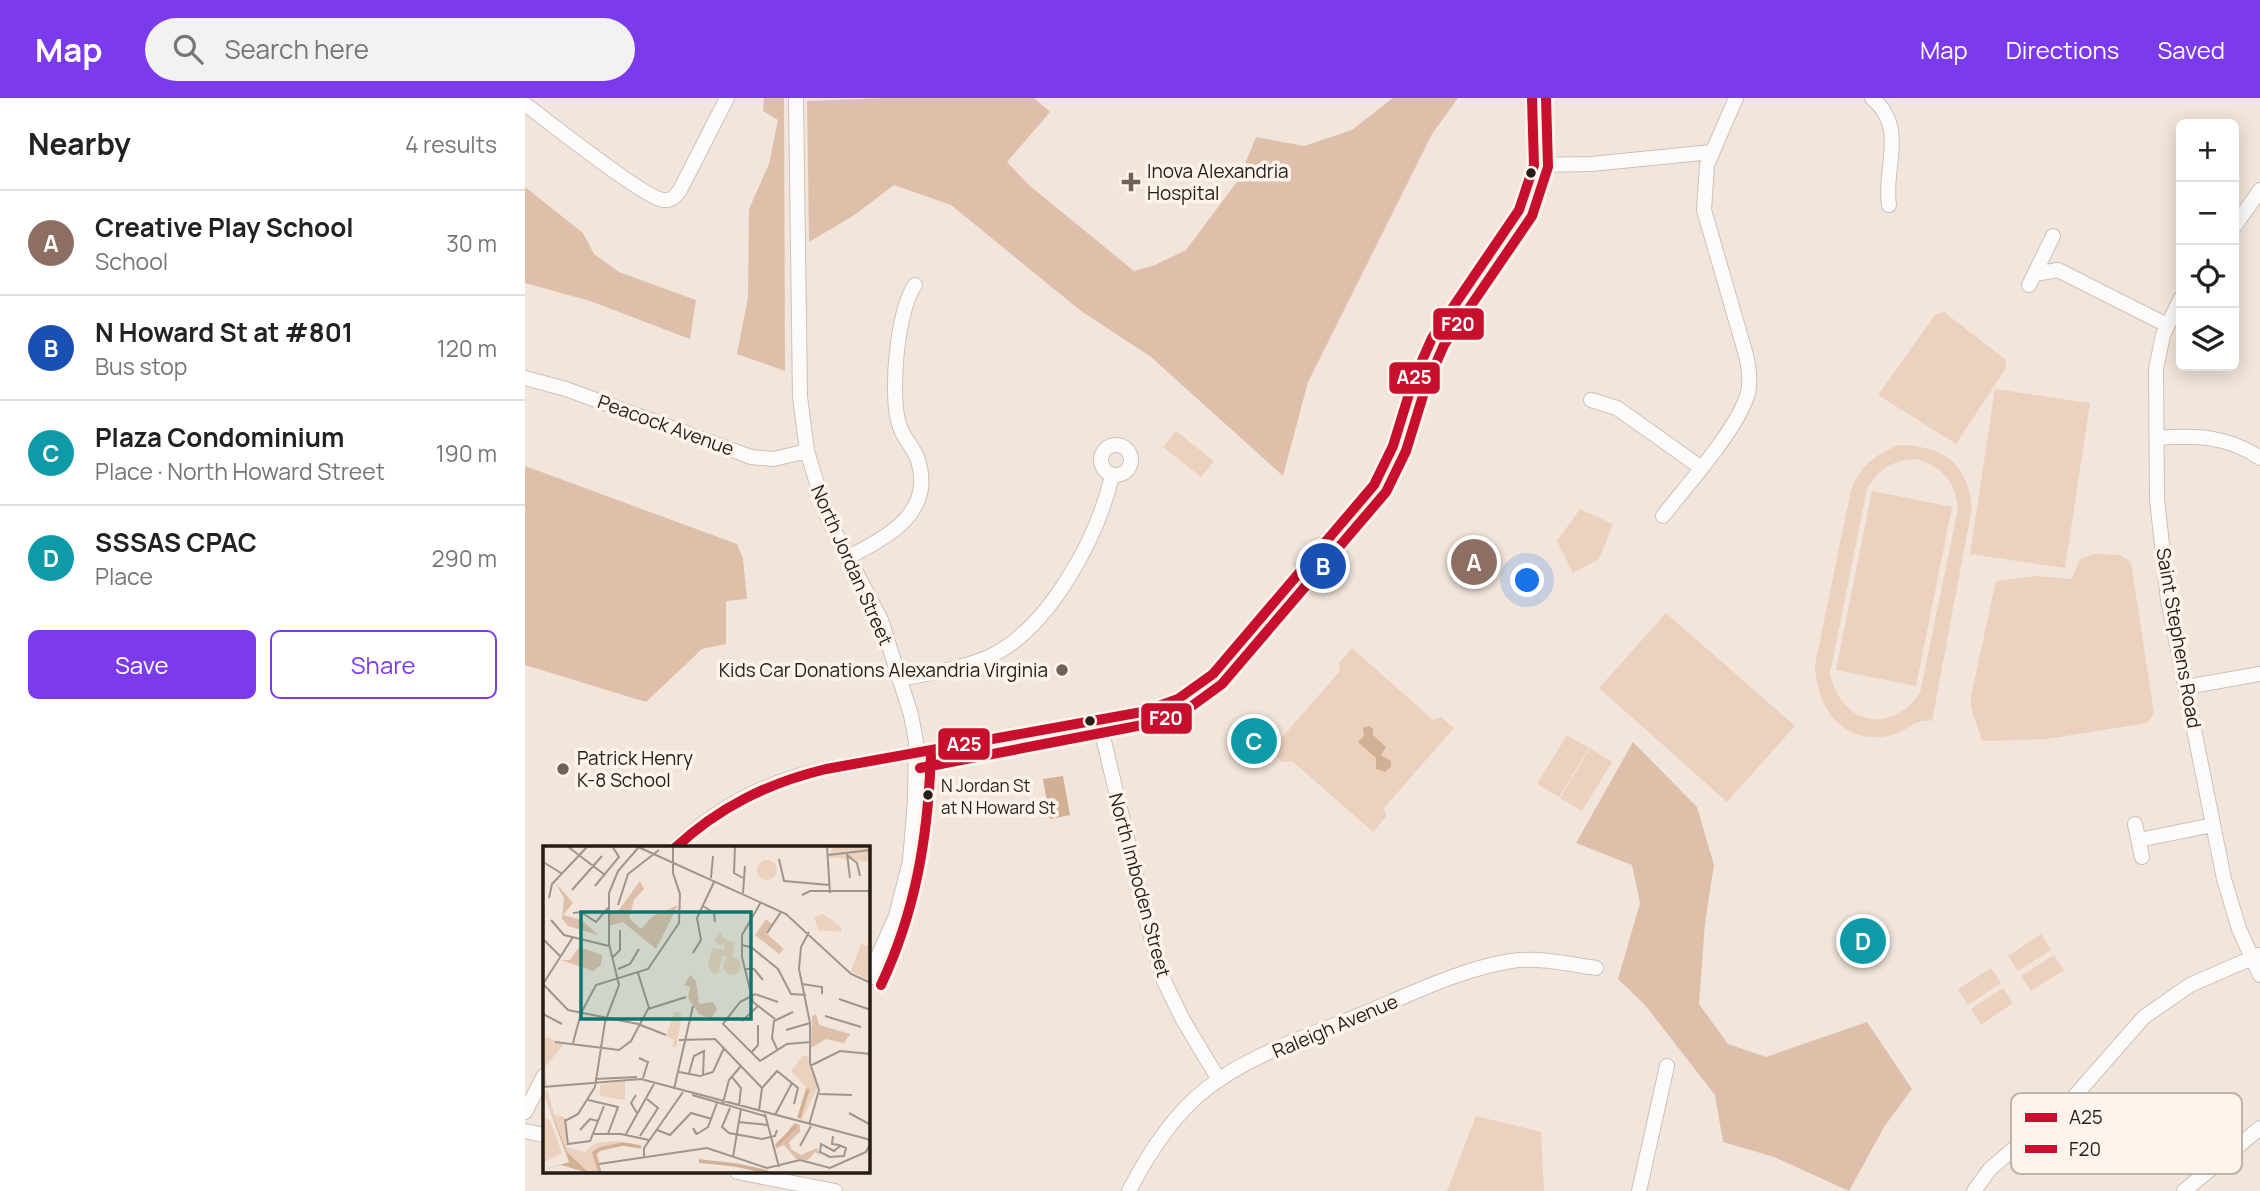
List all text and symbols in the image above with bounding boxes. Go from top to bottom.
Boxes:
search box [145,18,635,81]
text: Map [35,27,103,72]
icon: search [169,30,207,68]
text: Search here [225,31,369,67]
text: Map [1920,33,1968,66]
text: Directions [2006,33,2119,66]
text: Saved [2157,33,2225,66]
map controls [2176,119,2239,371]
button: + [2176,119,2239,182]
text: Nearby [28,123,131,164]
text: 4 results [405,128,497,160]
place label: Inova Alexandria Hospital [1147,158,1289,206]
unlabelled marker [1524,166,1538,180]
marker: Inova Alexandria Hospital [1121,172,1141,192]
button: − [2176,182,2239,245]
text: Creative Play School [95,209,354,245]
text: A [43,227,59,259]
text: 30 m [446,227,497,259]
text: School [95,245,168,277]
button: locate [2176,245,2239,308]
line badge: F20 [1432,307,1485,341]
button: layers [2176,308,2239,371]
text: F20 [1441,311,1475,337]
text: N Howard St at #801 [95,314,353,350]
text: B [44,332,58,364]
text: 120 m [437,332,497,364]
text: Bus stop [95,350,187,382]
line badge: A25 [1388,361,1441,395]
text: A25 [1396,364,1432,390]
street label: Peacock Avenue [594,388,738,462]
text: Plaza Condominium [95,419,344,455]
text: C [43,437,60,469]
text: 190 m [436,437,497,469]
text: Place · North Howard Street [95,455,385,487]
street label: North Jordan Street [805,481,899,649]
text: SSSAS CPAC [95,524,257,560]
pin: A [1451,536,1497,588]
pin: B [1300,540,1346,592]
text: D [43,542,59,574]
text: 290 m [431,542,497,574]
street label: Saint Stephens Road [2150,546,2208,730]
text: Place [95,560,153,592]
your location [1510,563,1544,597]
button: Save [28,630,256,699]
button: Share [270,630,497,699]
place label: Kids Car Donations Alexandria Virginia [719,657,1048,683]
marker: Kids Car Donations Alexandria Virginia [1054,662,1070,678]
line badge: F20 [1140,702,1193,735]
text: F20 [1149,705,1183,731]
unlabelled marker [1083,714,1097,728]
pin: C [1231,715,1277,767]
line badge: A25 [937,727,991,761]
text: A25 [946,731,982,757]
place label: Patrick Henry K-8 School [577,745,693,793]
marker: Patrick Henry K-8 School [555,761,571,777]
place label: N Jordan St at N Howard St [941,774,1056,819]
marker: N Jordan St at N Howard St [921,788,935,802]
street label: North Imboden Street [1103,790,1177,980]
inset map [543,846,870,1174]
pin: D [1840,915,1886,967]
street label: Raleigh Avenue [1268,988,1402,1064]
legend [2011,1093,2242,1174]
text: A25 [2069,1104,2103,1130]
text: F20 [2069,1136,2101,1162]

